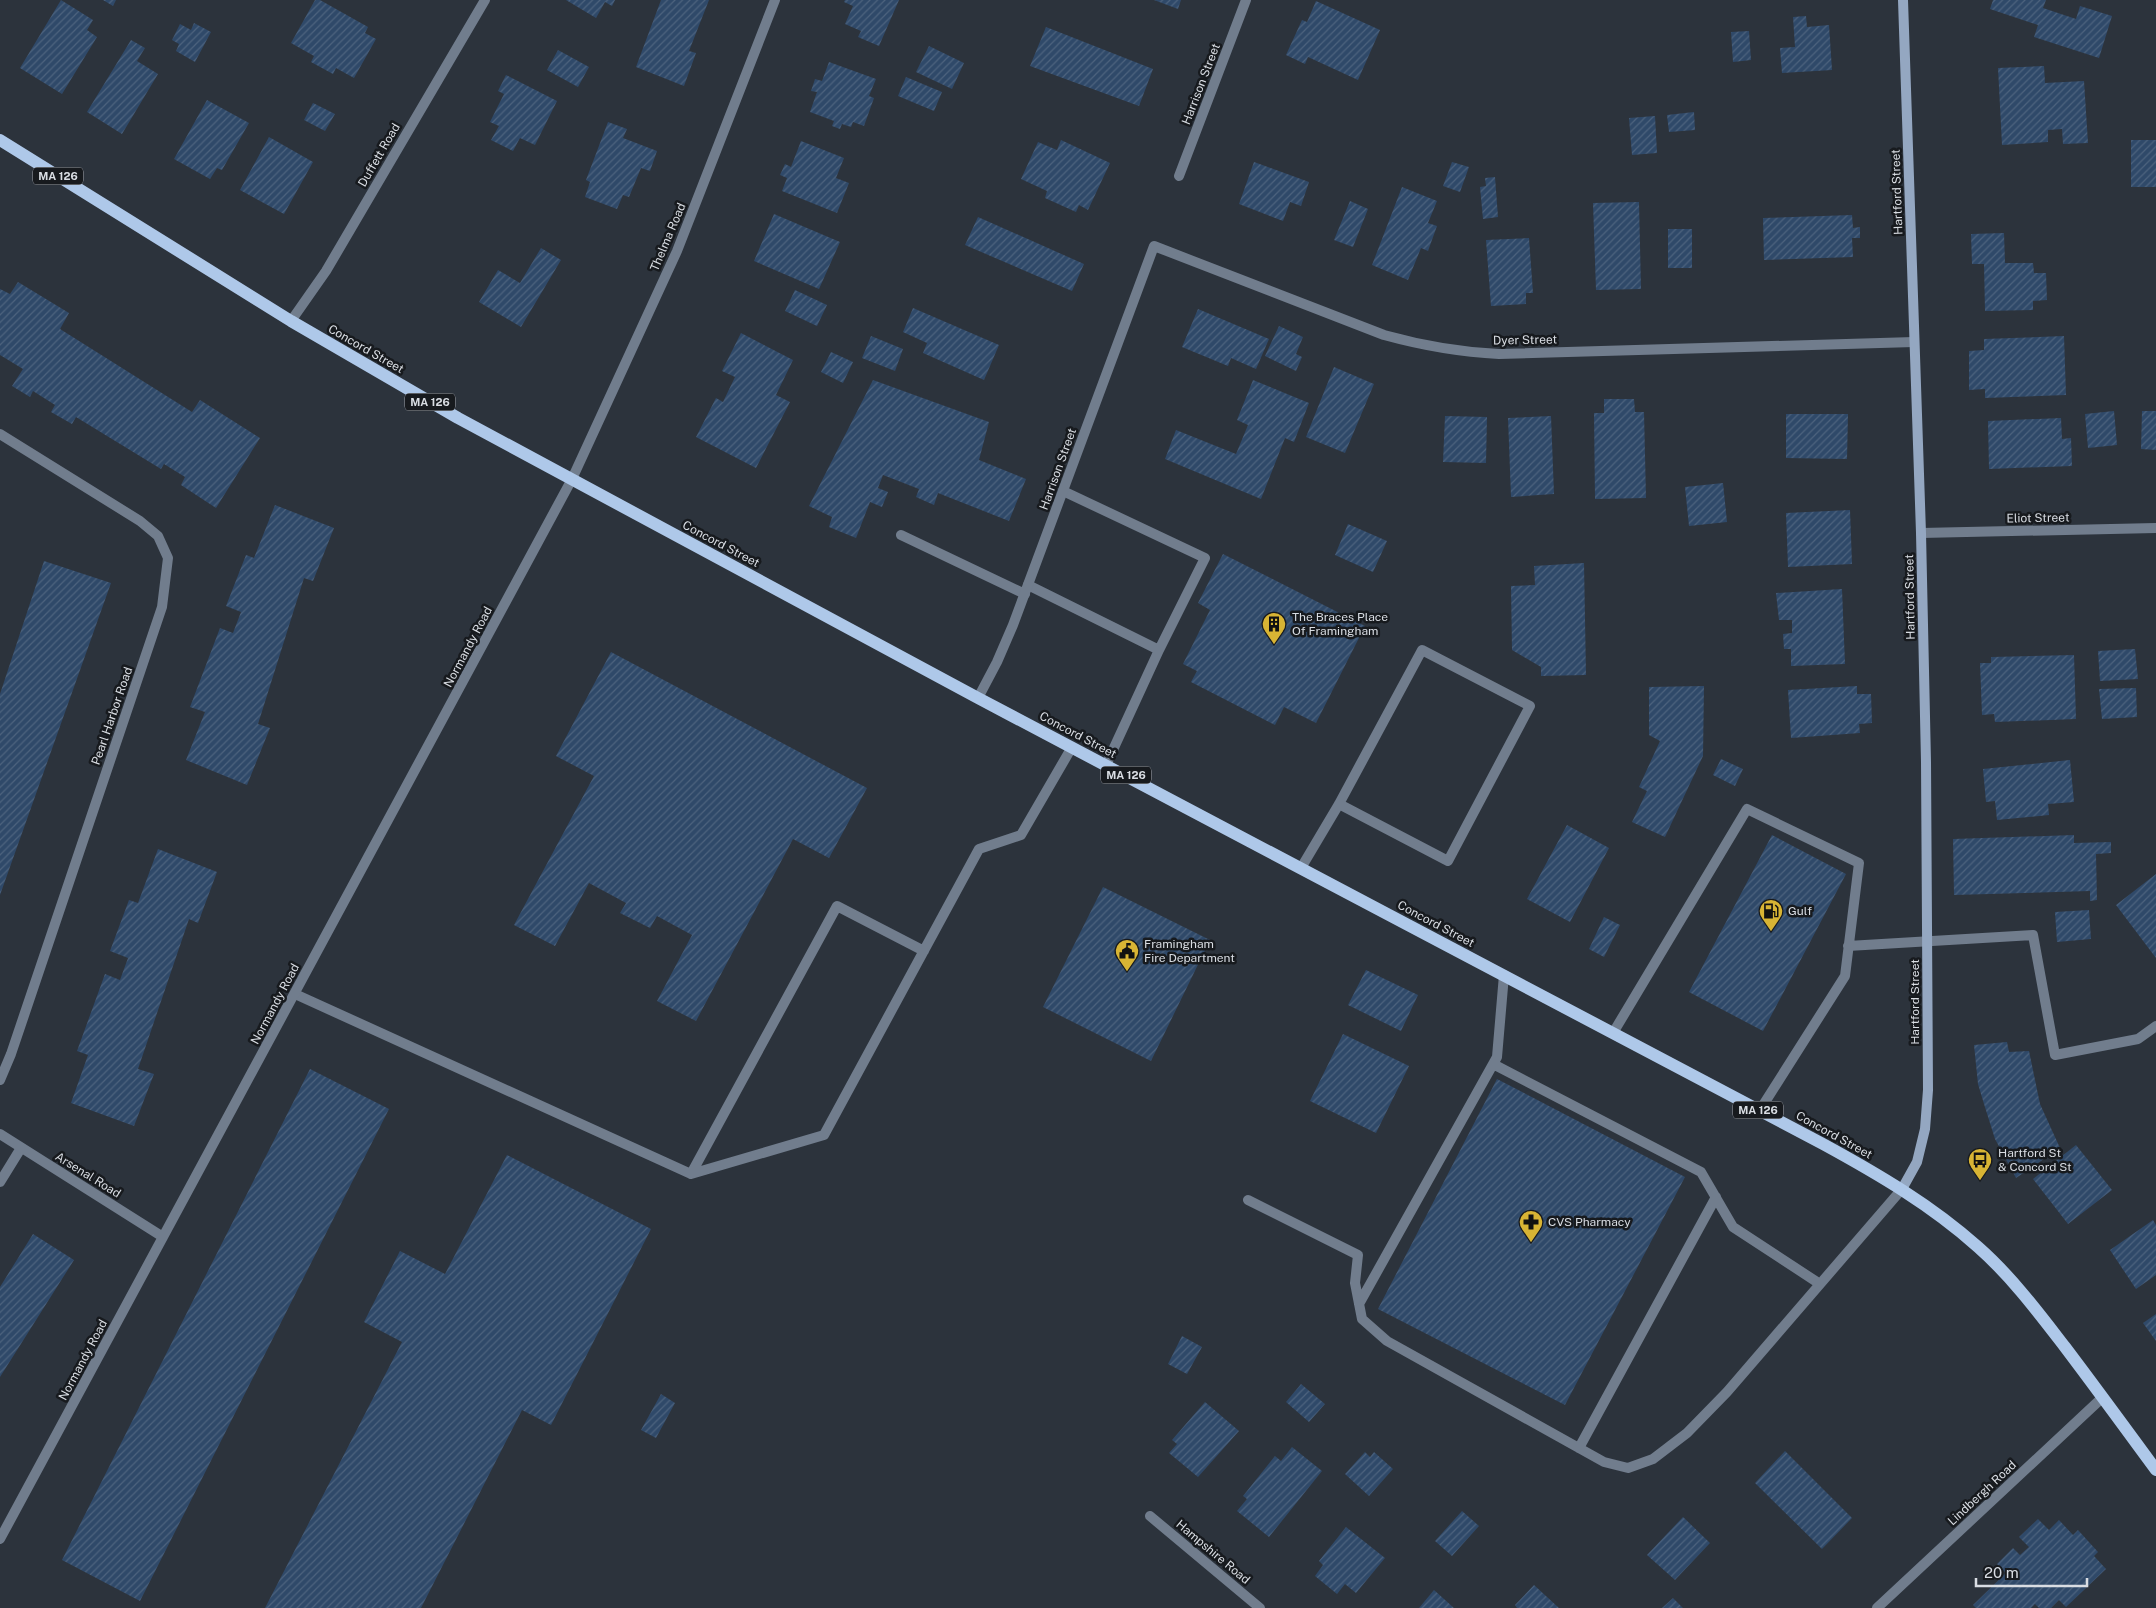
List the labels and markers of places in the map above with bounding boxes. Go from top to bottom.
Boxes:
place label: The Braces Place Of Framingham [1292,610,1388,638]
building icon: The Braces Place Of Framingham [1261,611,1287,645]
fuel station icon: Gulf [1758,898,1784,932]
place label: Gulf [1788,904,1812,918]
place label: Framingham Fire Department [1144,937,1235,965]
public building icon: Framingham Fire Department [1114,938,1140,972]
place label: Hartford St & Concord St [1998,1146,2072,1174]
bus stop icon: Hartford St & Concord St [1967,1147,1993,1181]
pharmacy icon: CVS Pharmacy [1518,1209,1544,1243]
place label: CVS Pharmacy [1548,1215,1631,1229]

